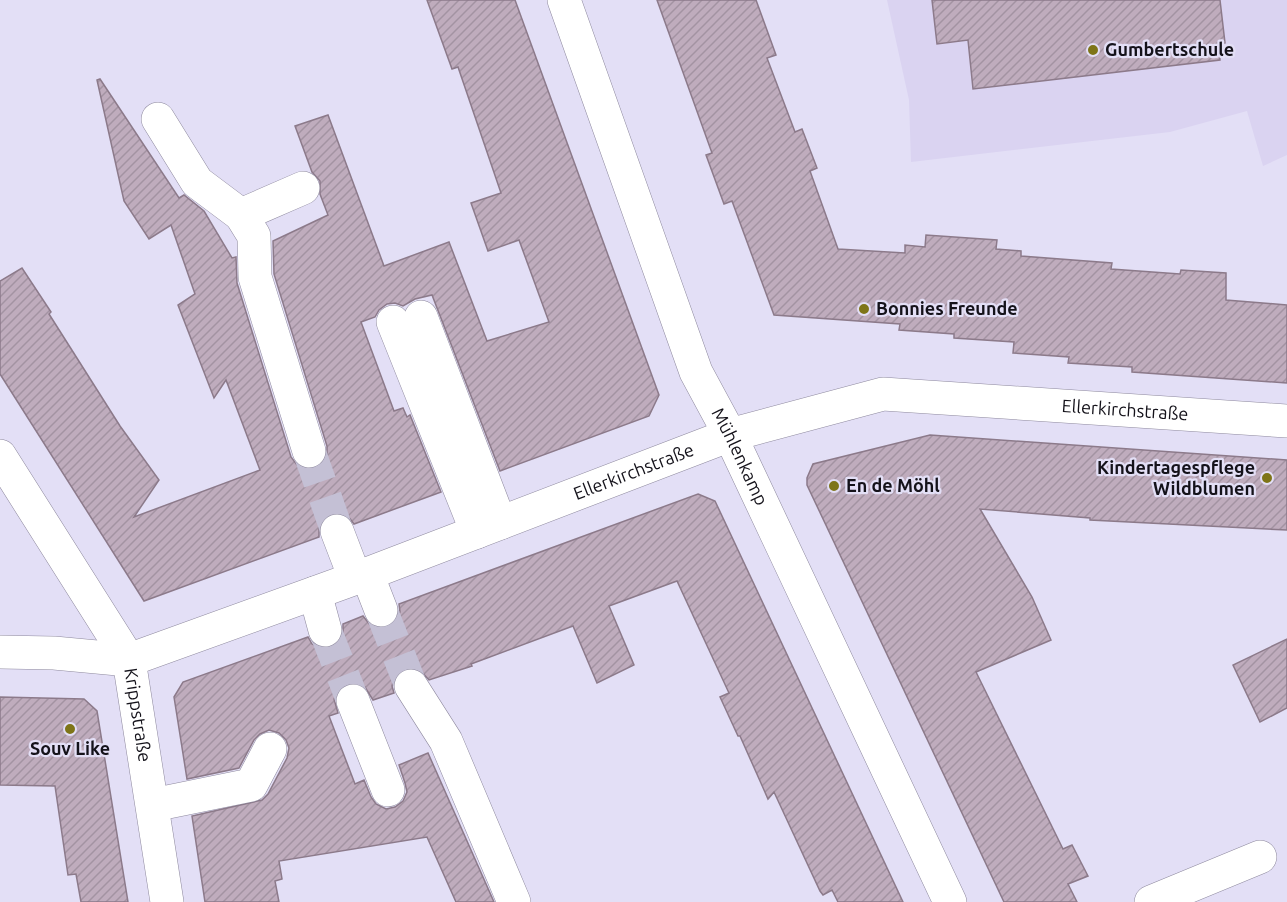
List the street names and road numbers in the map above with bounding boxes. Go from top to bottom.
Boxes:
street label: Ellerkirchstraße [1061,395,1189,423]
street label: Mühlenkamp [708,404,773,508]
street label: Ellerkirchstraße [570,439,696,503]
street label: Krippstraße [121,666,156,763]

